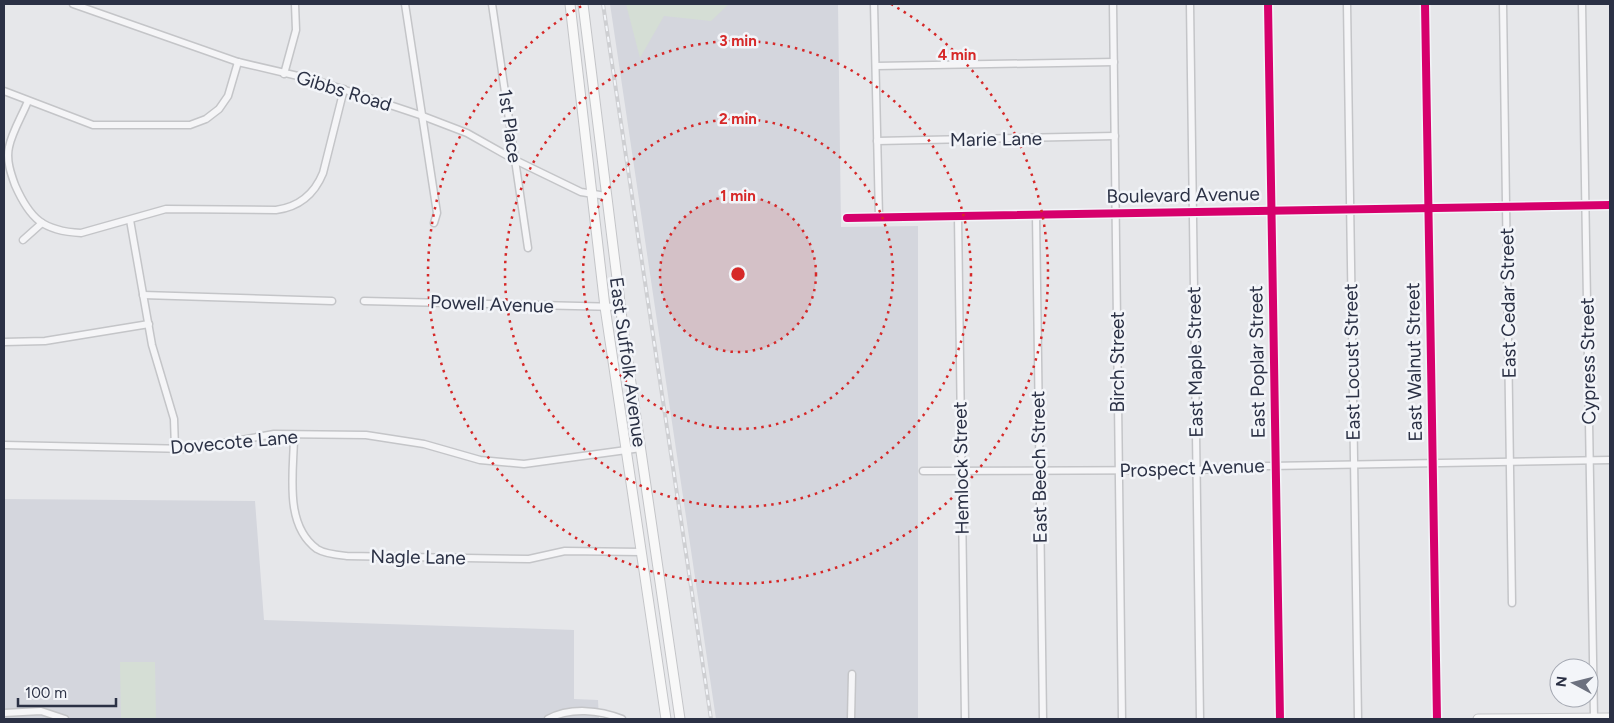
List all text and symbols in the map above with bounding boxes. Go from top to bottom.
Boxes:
text: 3 min [719,32,757,50]
text: 4 min [938,46,976,64]
street label: Gibbs Road [294,66,394,116]
street label: 1st Place [493,88,527,164]
text: 2 min [719,110,757,128]
street label: Marie Lane [950,127,1042,151]
street label: Boulevard Avenue [1106,182,1260,208]
text: 1 min [720,187,756,205]
street label: East Cedar Street [1495,227,1521,379]
centre of rings [729,265,747,283]
street label: East Suffolk Avenue [605,276,651,448]
street label: East Walnut Street [1401,282,1427,442]
street label: East Locust Street [1339,283,1365,441]
street label: East Poplar Street [1244,285,1270,439]
street label: East Maple Street [1182,286,1208,438]
street label: Powell Avenue [430,290,554,318]
street label: Cypress Street [1575,297,1601,425]
street label: Birch Street [1106,311,1129,413]
street label: East Beech Street [1026,390,1052,544]
street label: Hemlock Street [948,401,974,535]
street label: Dovecote Lane [169,425,299,459]
street label: Prospect Avenue [1119,454,1265,482]
street label: Nagle Lane [370,545,466,569]
north arrow [1549,658,1599,708]
text: N [1552,675,1571,688]
scale bar [18,676,115,708]
text: 100 m [25,684,67,702]

